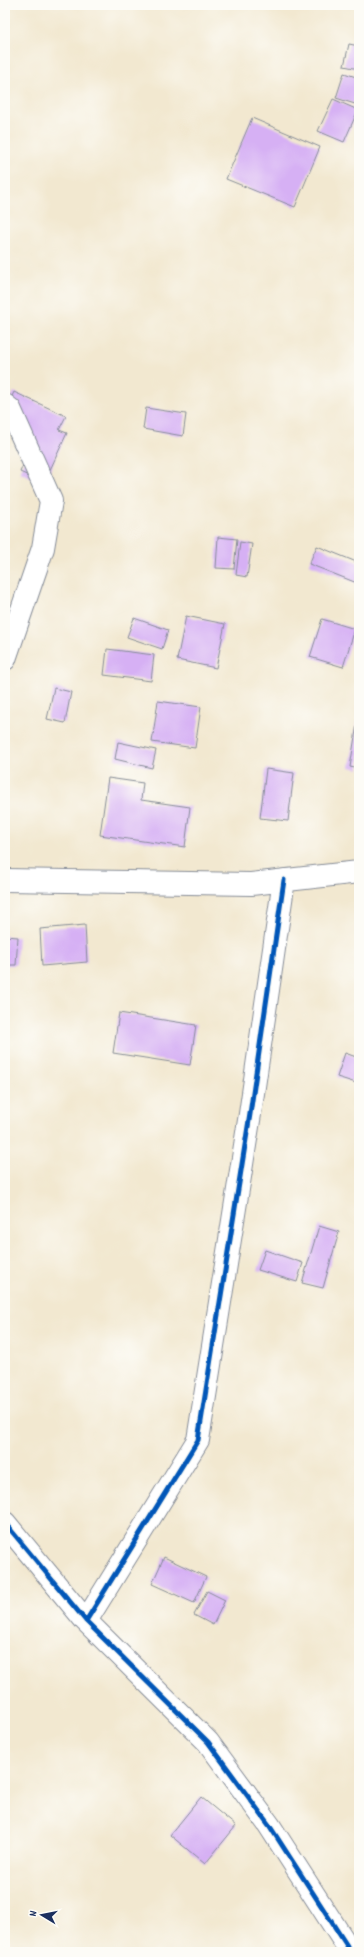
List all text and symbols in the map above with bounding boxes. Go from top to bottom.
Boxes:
north arrow [22,1895,62,1935]
text: N [26,1909,43,1918]

